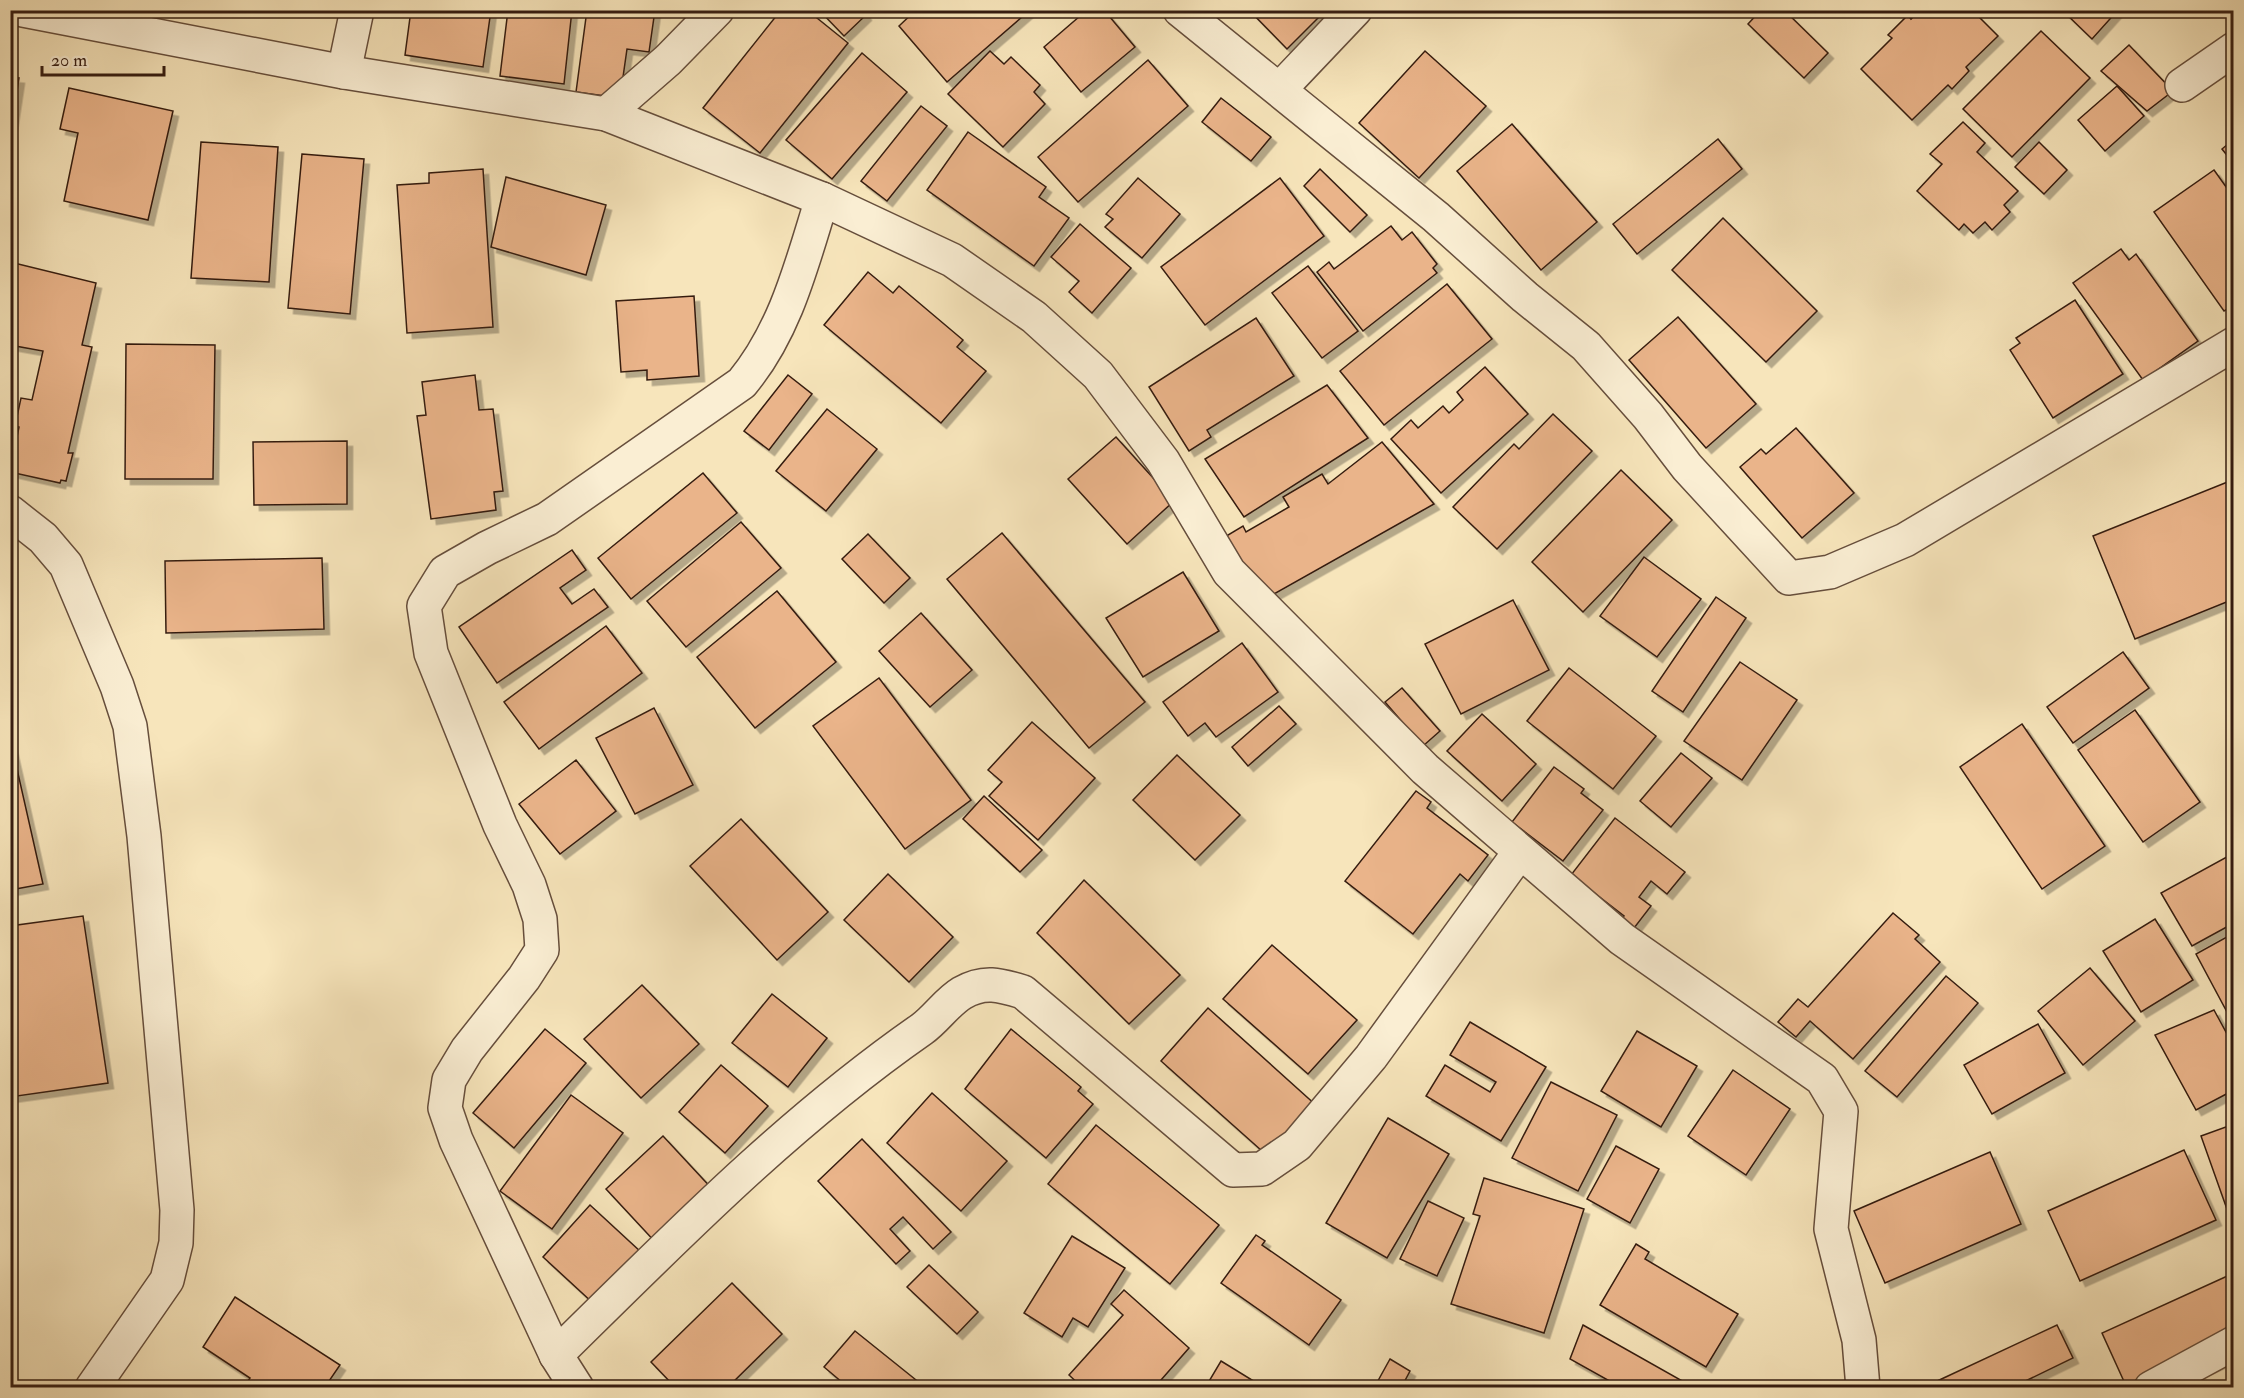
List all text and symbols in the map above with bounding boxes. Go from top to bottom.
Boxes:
scale bar [42,39,164,77]
text: 20 m [51,49,87,72]

